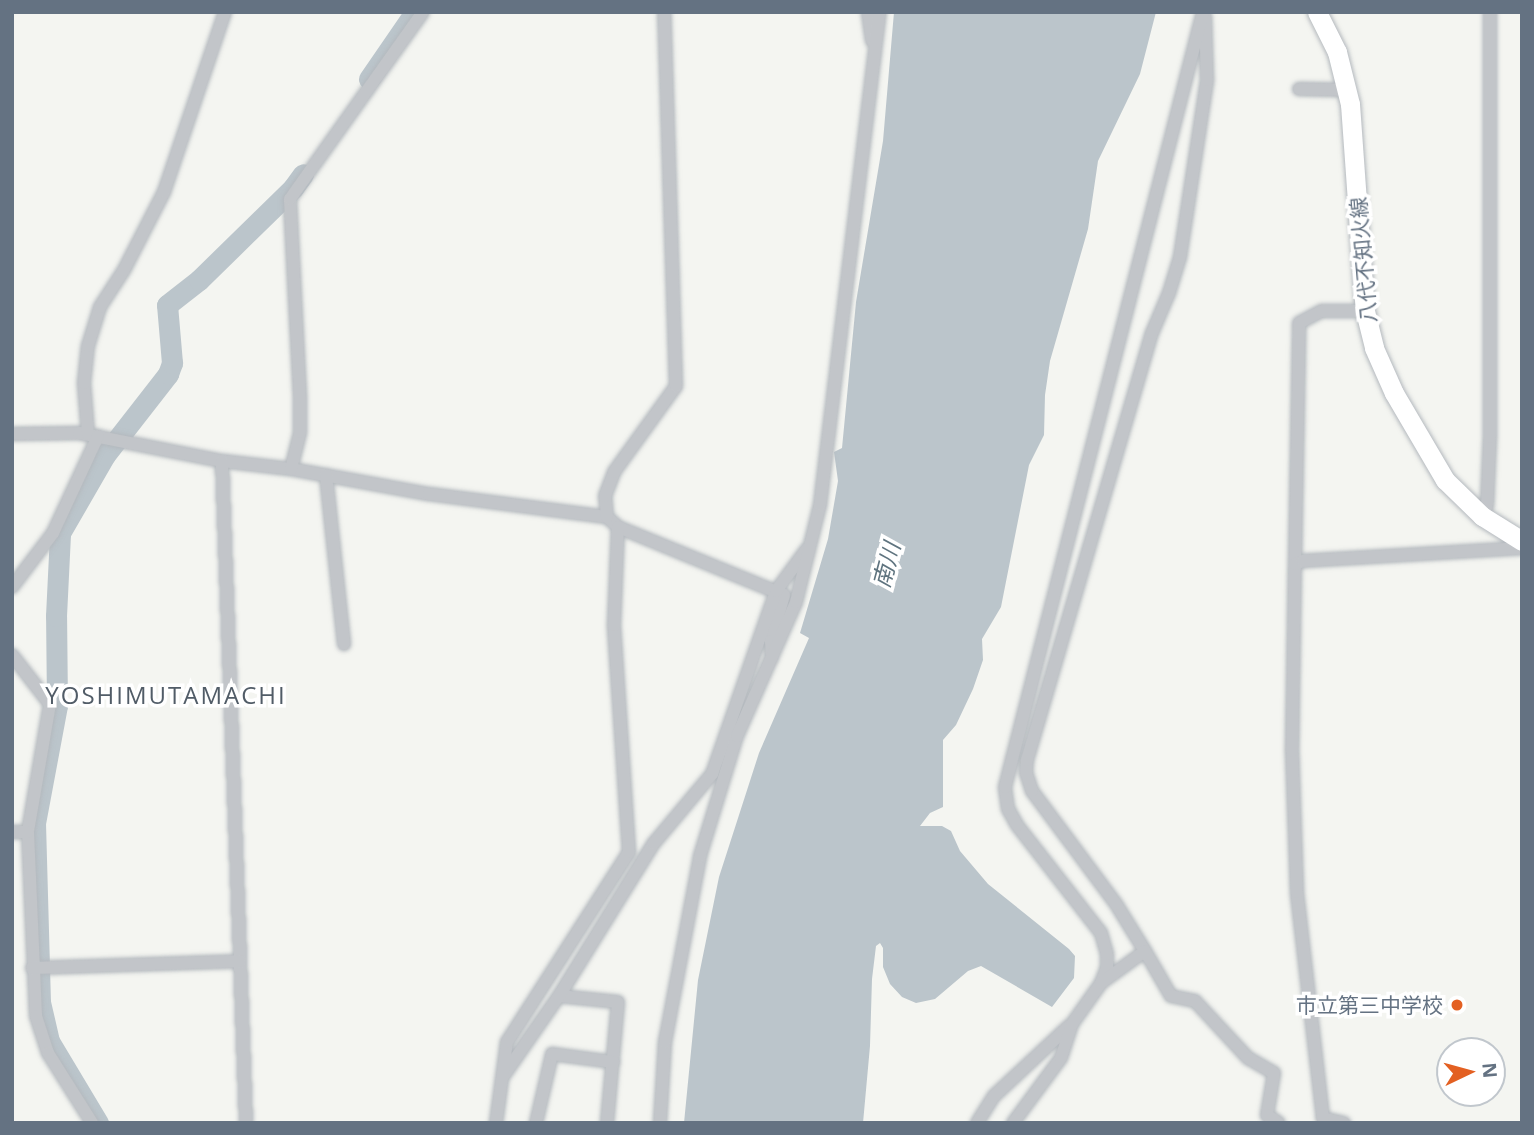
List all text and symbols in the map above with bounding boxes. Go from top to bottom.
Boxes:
street label: 八代不知火線 [1345,196,1381,324]
water label: 南川 [867,539,905,591]
district label: YOSHIMUTAMACHI [47,681,285,709]
place label: 市立第三中学校 [1296,992,1443,1018]
marker: 市立第三中学校 [1449,997,1465,1013]
north arrow [1436,1037,1506,1107]
text: N [1476,1062,1504,1079]

